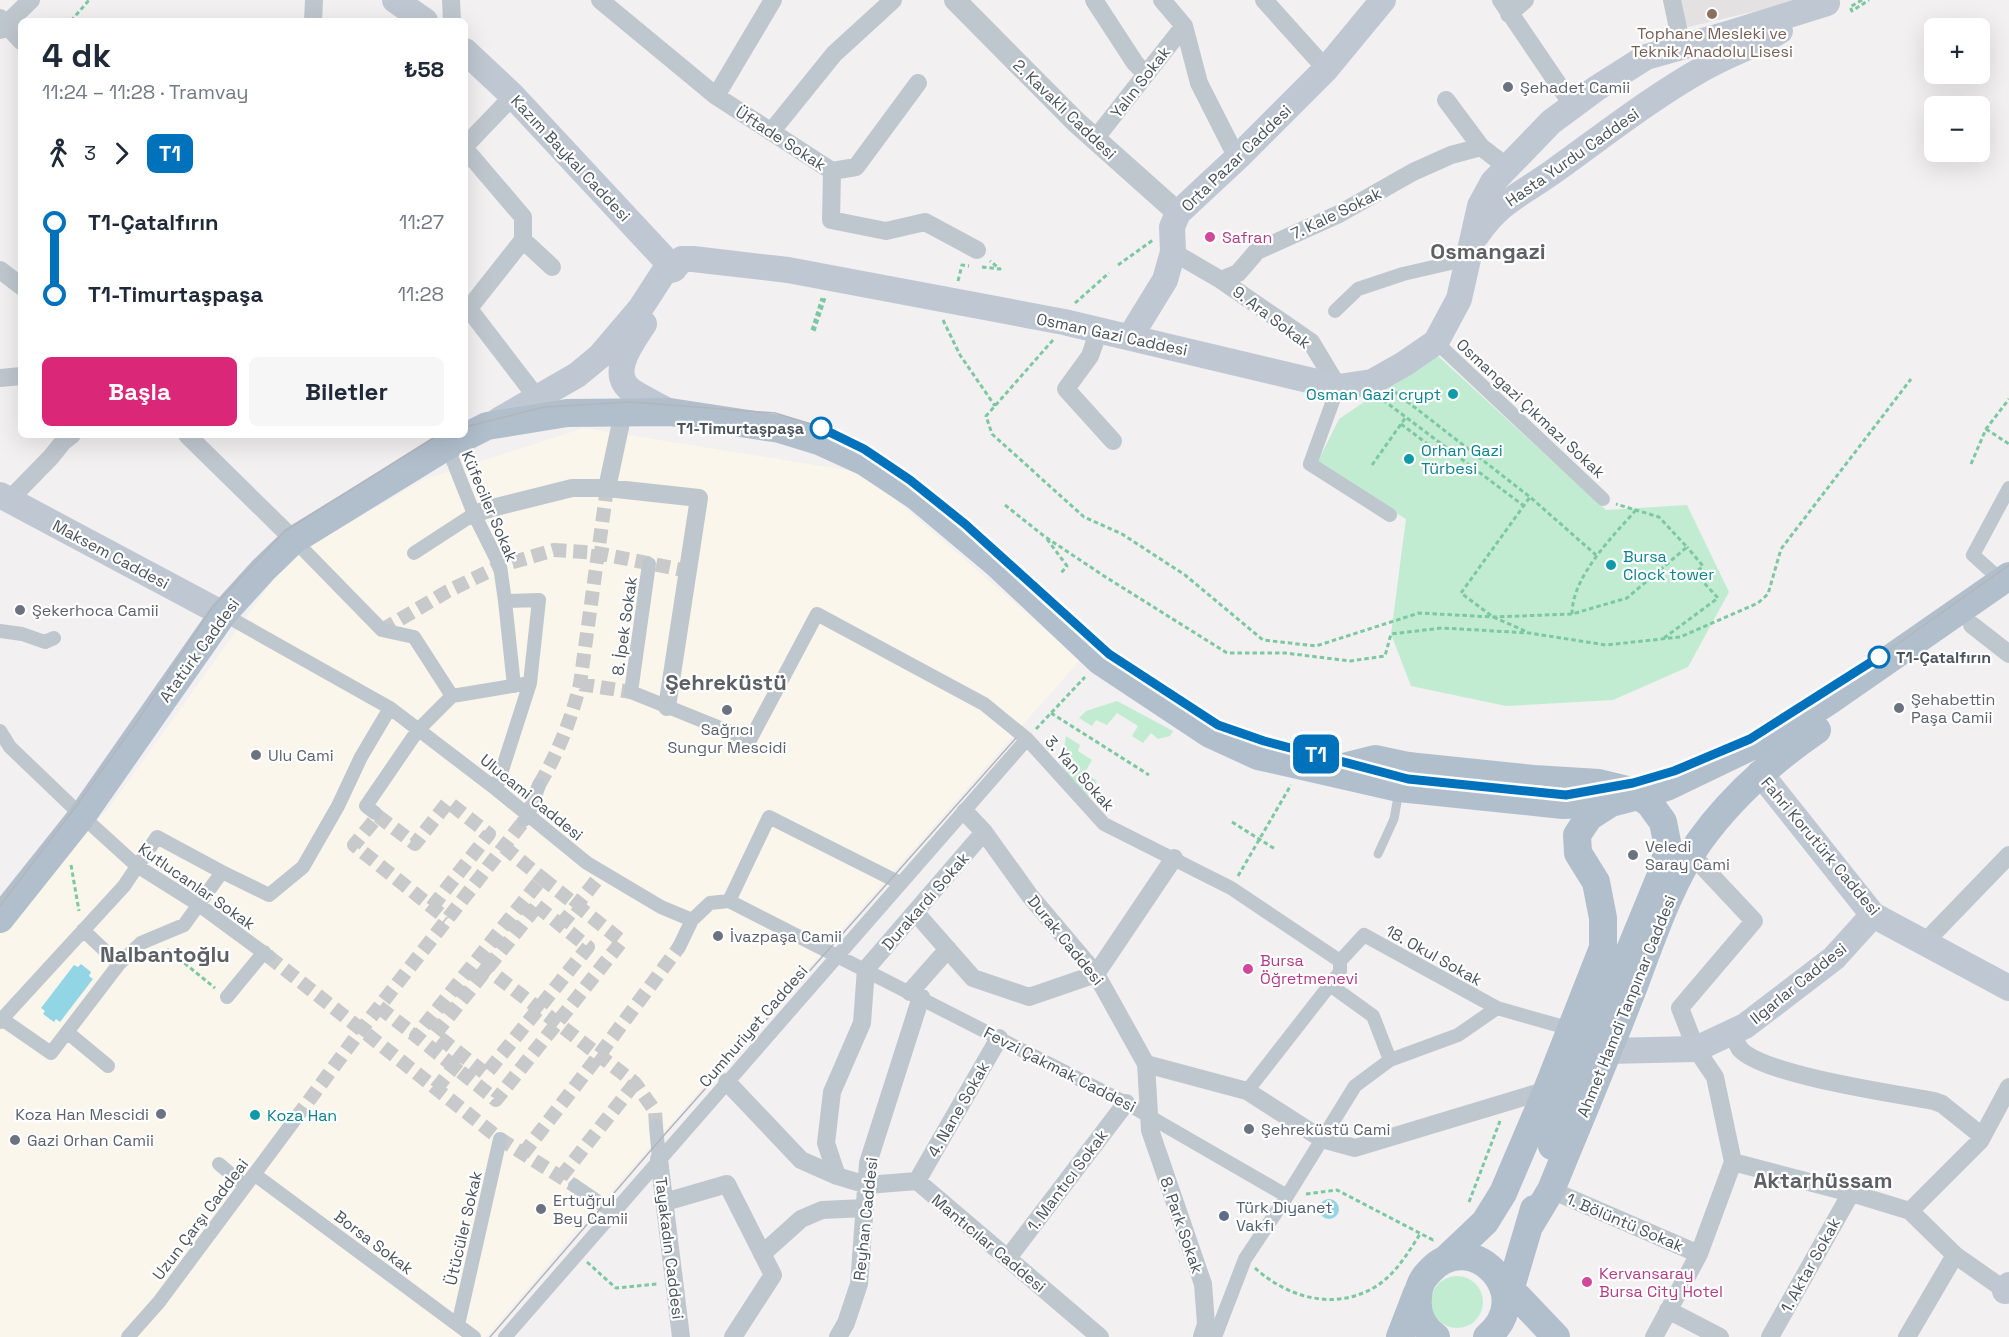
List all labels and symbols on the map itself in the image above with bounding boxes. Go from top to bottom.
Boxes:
marker: Tophane Mesleki ve Teknik Anadolu Lisesi [1705,7,1719,21]
place label: Tophane Mesleki ve Teknik Anadolu Lisesi [1631,23,1793,62]
street label: Yalın Sokak [1106,42,1175,122]
street label: 2. Kavaklı Caddesi [1009,55,1121,164]
place label: Şehadet Camii [1520,77,1630,98]
marker: Şehadet Camii [1501,80,1515,94]
street label: Kazım Baykal Caddesi [506,91,635,226]
street label: Orta Pazar Caddesi [1177,100,1296,216]
street label: Üftade Sokak [732,101,830,176]
street label: Hasta Yurdu Caddesi [1501,103,1643,211]
street label: 7. Kale Sokak [1288,182,1385,244]
place label: Safran [1222,227,1272,248]
marker: Safran [1203,230,1217,244]
district label: Osmangazi [1430,237,1546,265]
street label: 9. Ara Sokak [1229,281,1315,354]
street label: Osman Gazi Caddesi [1034,308,1189,361]
street label: Osmangazi Çıkmazı Sokak [1452,334,1610,483]
place label: Osman Gazi crypt [1306,384,1441,405]
marker: Osman Gazi crypt [1446,387,1460,401]
marker: T1-Timurtaşpaşa [810,417,832,439]
place label: T1-Timurtaşpaşa [677,418,804,439]
place label: Orhan Gazi Türbesi [1421,440,1503,479]
street label: Küfeciler Sokak [457,448,523,565]
marker: Orhan Gazi Türbesi [1402,452,1416,466]
street label: Maksem Caddesi [49,515,173,594]
place label: Bursa Clock tower [1623,546,1714,585]
marker: Bursa Clock tower [1604,558,1618,572]
street label: 8. İpek Sokak [607,575,642,677]
street label: Atatürk Caddesi [155,594,244,706]
place label: Şekerhoca Camii [32,600,159,621]
marker: Şekerhoca Camii [13,603,27,617]
marker: T1-Çatalfırın [1868,646,1890,668]
place label: T1-Çatalfırın [1896,647,1991,668]
district label: Şehreküstü [665,668,787,696]
place label: Şehabettin Paşa Camii [1911,689,1995,728]
marker: Şehabettin Paşa Camii [1892,701,1906,715]
marker: Sağrıcı Sungur Mescidi [720,703,734,717]
place label: Sağrıcı Sungur Mescidi [667,719,787,758]
street label: 3. Yan Sokak [1040,731,1119,816]
line badge: T1 [1289,734,1343,774]
place label: Ulu Cami [268,745,334,766]
marker: Ulu Cami [249,748,263,762]
street label: Ulucami Caddesi [476,749,587,845]
street label: Fahri Korutürk Caddesi [1757,773,1885,920]
place label: Veledi Saray Cami [1645,836,1730,875]
street label: Kutlucanlar Sokak [134,838,260,935]
street label: Durakardı Sokak [877,848,974,955]
marker: Veledi Saray Cami [1626,848,1640,862]
street label: Durak Caddesi [1023,891,1108,990]
street label: Ahmet Hamdi Tanpınar Caddesi [1572,892,1681,1120]
street label: 18. Okul Sokak [1382,920,1486,991]
place label: İvazpaşa Camii [730,926,842,947]
marker: İvazpaşa Camii [711,929,725,943]
street label: Ilgarlar Caddesi [1746,938,1851,1029]
district label: Nalbantoğlu [100,940,230,968]
place label: Bursa Öğretmenevi [1260,950,1358,989]
street label: Cumhuriyet Caddesi [694,961,812,1092]
marker: Bursa Öğretmenevi [1241,962,1255,976]
street label: Fevzi Çakmak Caddesi [980,1022,1139,1117]
street label: 4. Nane Sokak [923,1057,994,1161]
place label: Koza Han Mescidi [15,1104,149,1125]
place label: Koza Han [267,1105,337,1126]
marker: Koza Han Mescidi [154,1107,168,1121]
marker: Koza Han [248,1108,262,1122]
place label: Şehreküstü Cami [1261,1119,1390,1140]
marker: Şehreküstü Cami [1242,1122,1256,1136]
street label: 1. Mantıcı Sokak [1022,1125,1113,1235]
place label: Gazi Orhan Camii [27,1130,154,1151]
marker: Gazi Orhan Camii [8,1133,22,1147]
street label: Uzun Çarşı Caddeai [148,1154,253,1284]
street label: Reyhan Caddesi [849,1156,882,1282]
district label: Aktarhüssam [1753,1166,1893,1194]
street label: Ütücüler Sokak [440,1169,487,1287]
street label: 8. Park Sokak [1155,1174,1208,1277]
street label: Tayakadın Caddesi [650,1176,689,1320]
street label: 1. Bölüntü Sokak [1563,1188,1687,1257]
place label: Ertuğrul Bey Camii [553,1190,628,1229]
street label: Mantıcılar Caddesi [927,1190,1050,1297]
place label: Türk Diyanet Vakfı [1236,1197,1333,1236]
marker: Ertuğrul Bey Camii [534,1202,548,1216]
street label: Borsa Sokak [330,1206,418,1279]
marker: Türk Diyanet Vakfı [1217,1209,1231,1223]
street label: 1. Aktar Sokak [1776,1214,1845,1316]
place label: Kervansaray Bursa City Hotel [1599,1263,1723,1302]
marker: Kervansaray Bursa City Hotel [1580,1275,1594,1289]

